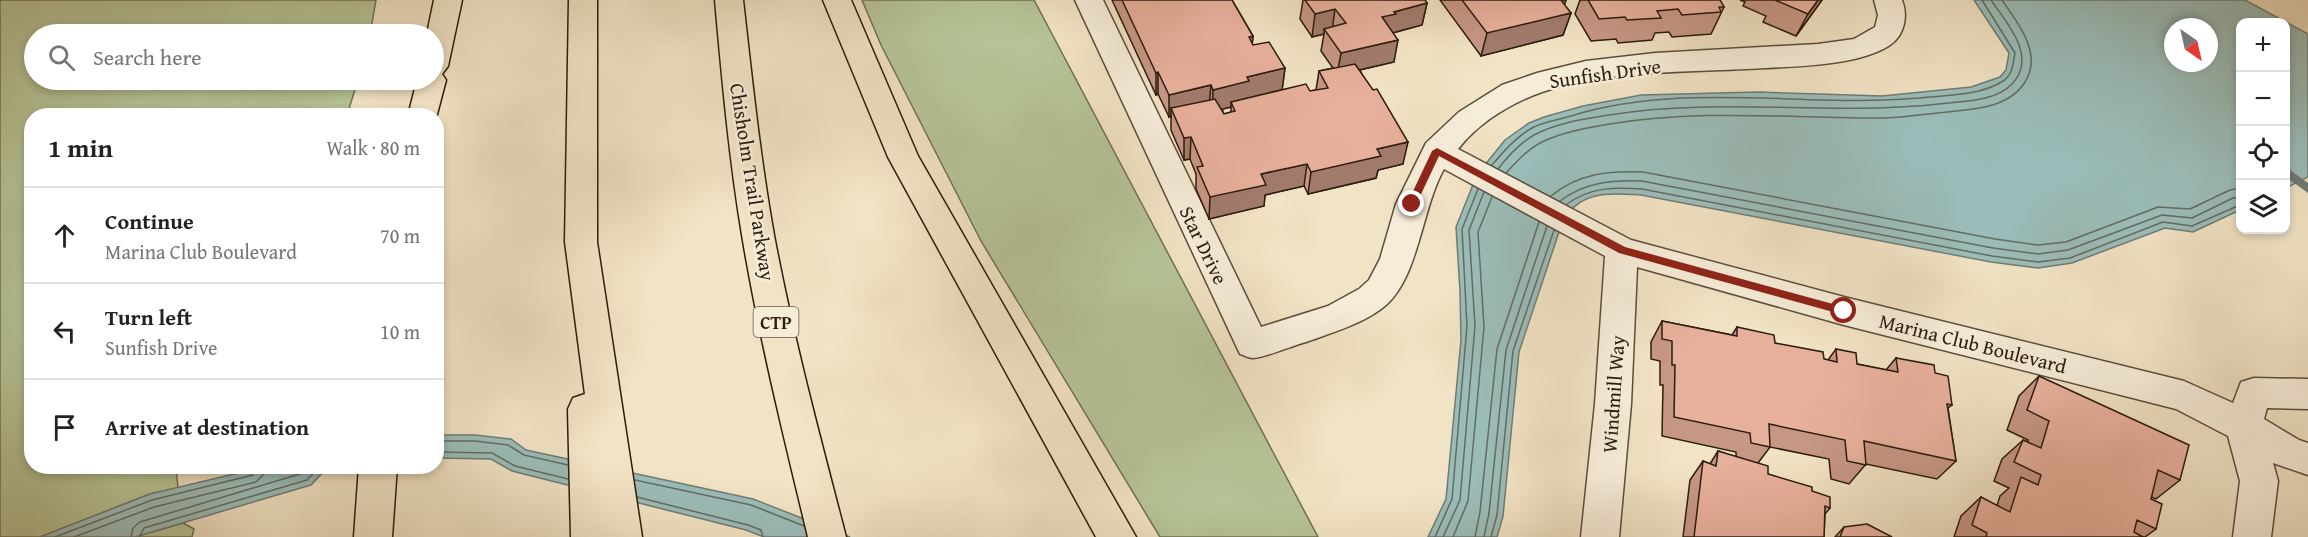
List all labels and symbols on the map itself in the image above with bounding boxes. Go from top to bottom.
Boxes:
north arrow [2164,18,2218,72]
street label: Sunfish Drive [1547,51,1663,95]
street label: Chisholm Trail Parkway [723,81,783,283]
route end [1398,190,1424,216]
street label: Star Drive [1173,201,1235,289]
route start [1830,297,1856,323]
street label: Marina Club Boulevard [1876,306,2070,380]
road number: CTP [754,307,798,337]
street label: Windmill Way [1594,334,1632,454]

